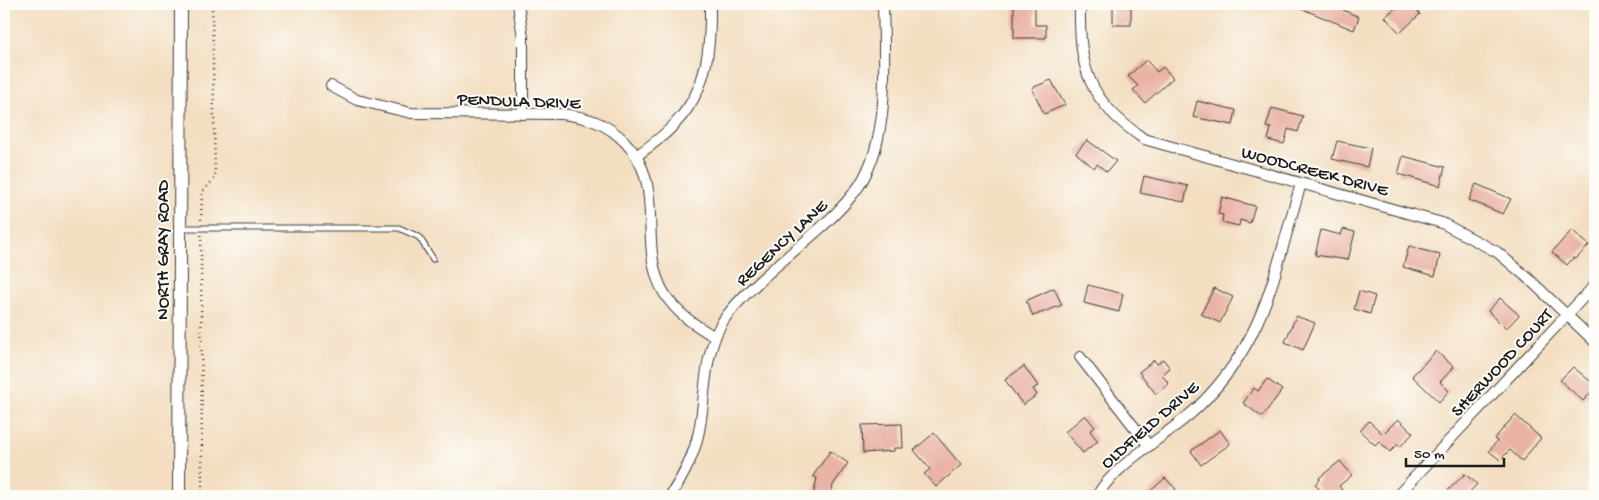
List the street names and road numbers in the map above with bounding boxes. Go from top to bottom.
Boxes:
street label: PENDULA DRIVE [456,90,582,115]
street label: WOODCREEK DRIVE [1239,143,1391,202]
street label: NORTH GRAY ROAD [154,180,175,320]
street label: REGENCY LANE [733,196,833,292]
street label: SHERWOOD COURT [1448,305,1559,422]
street label: OLDFIELD DRIVE [1097,377,1205,474]

